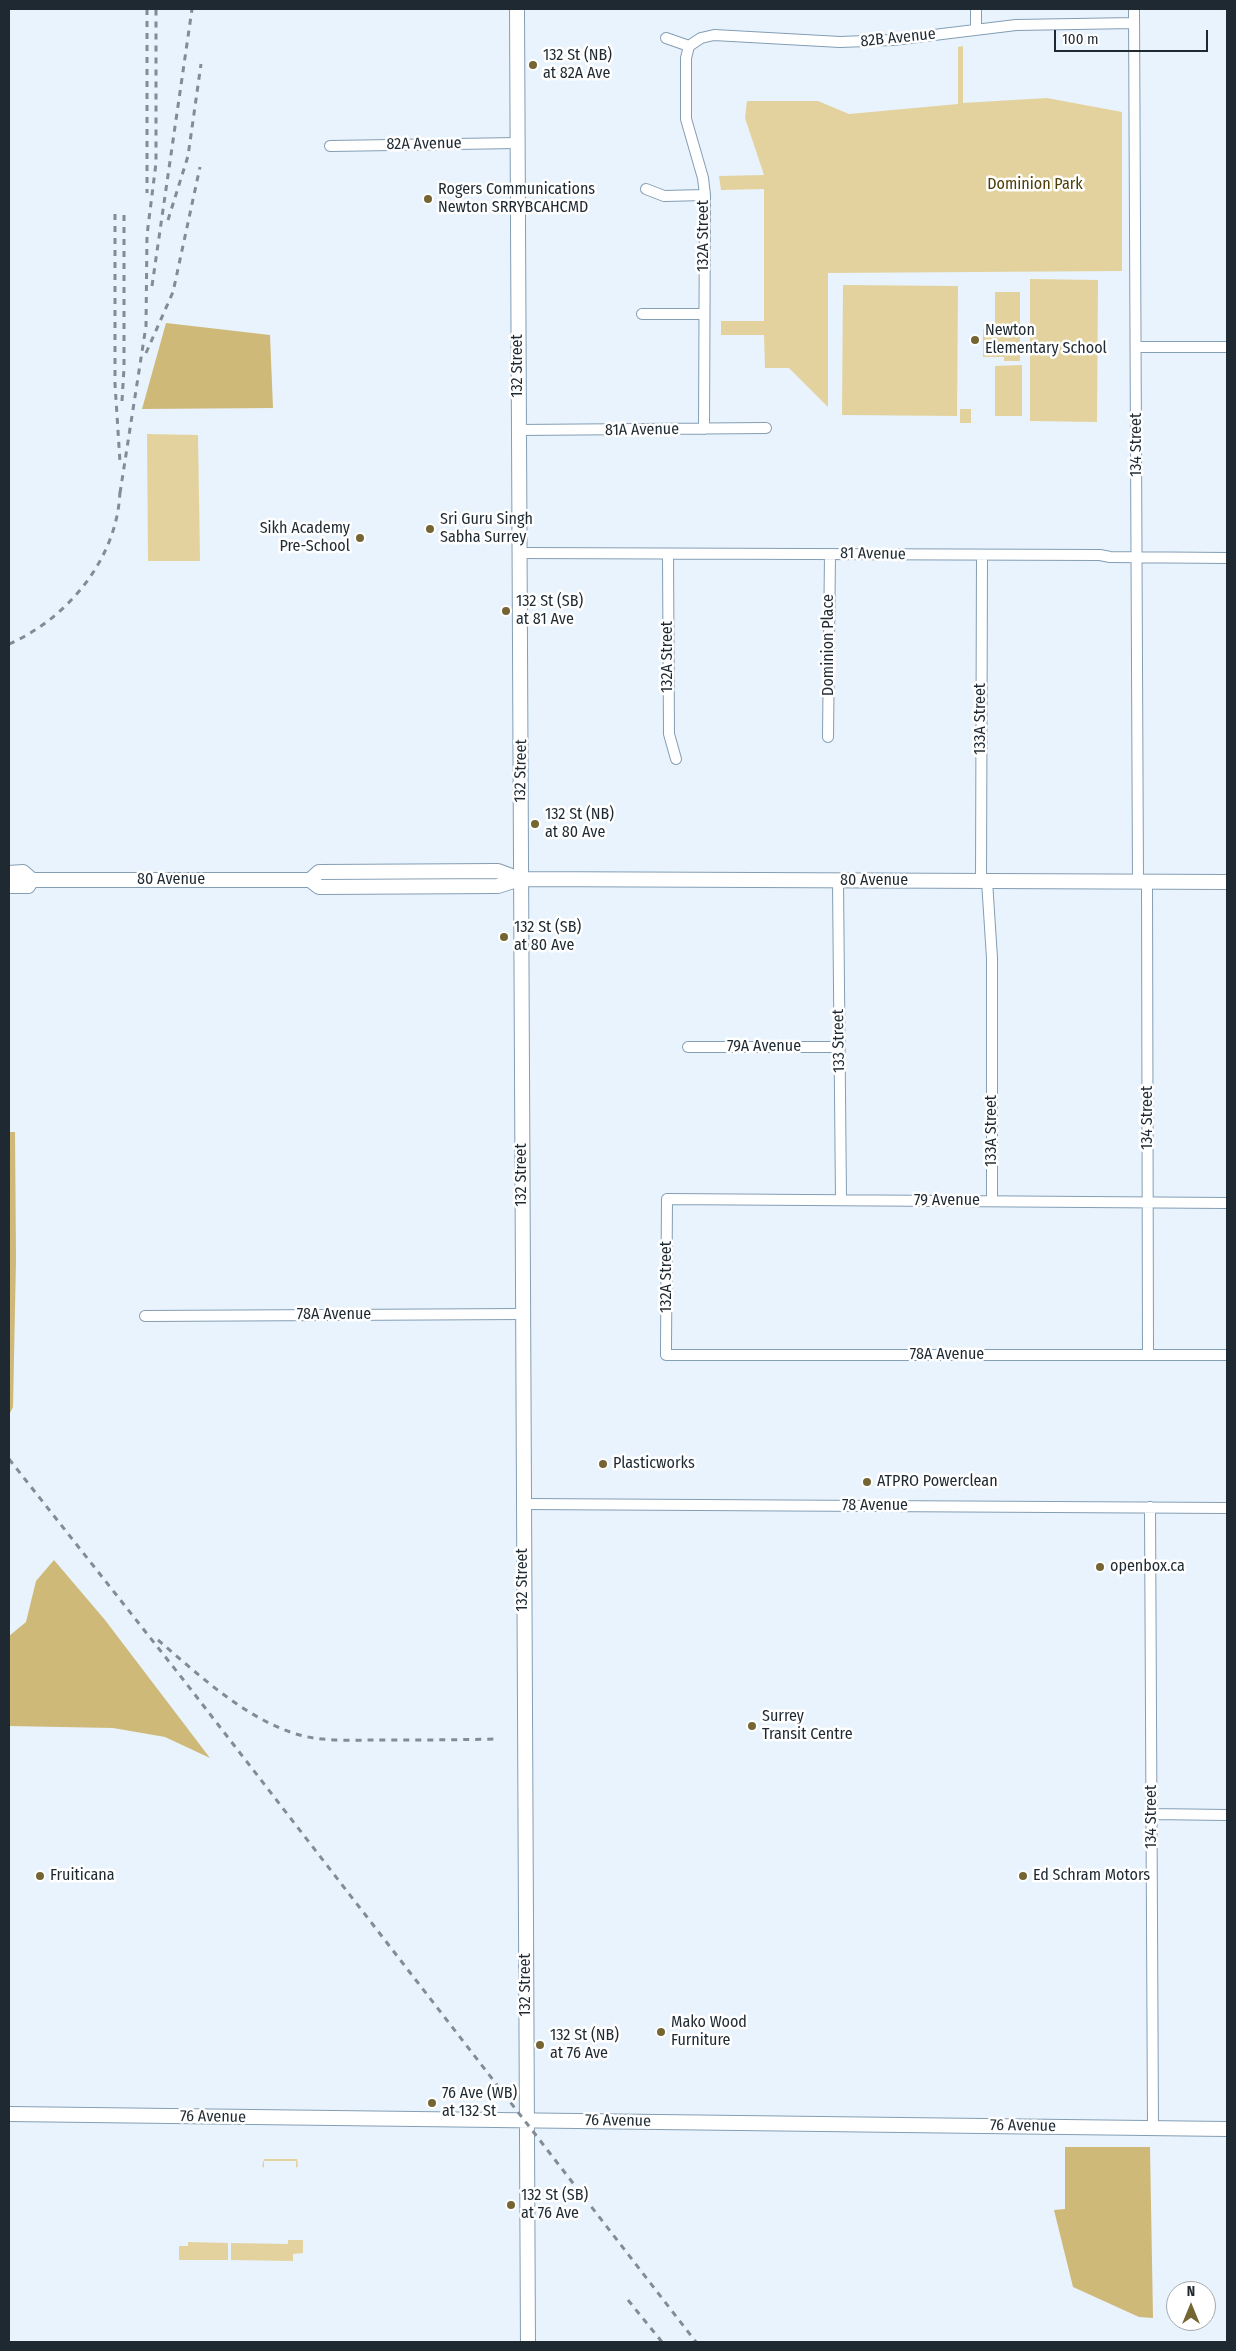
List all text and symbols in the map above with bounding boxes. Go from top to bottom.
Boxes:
scale bar [1056,20,1210,52]
street label: 82B Avenue [859,25,937,51]
text: 100 m [1062,30,1099,48]
place label: 132 St (NB) at 82A Ave [543,46,612,84]
marker: 132 St (NB) at 82A Ave [527,59,539,71]
street label: 82A Avenue [386,134,462,154]
park label: Dominion Park [987,175,1083,195]
place label: Rogers Communications Newton SRRYBCAHCMD [438,180,595,218]
marker: Rogers Communications Newton SRRYBCAHCMD [422,193,434,205]
street label: 132A Street [694,200,714,272]
place label: Newton Elementary School [985,321,1107,359]
street label: 132 Street [508,334,528,398]
marker: Newton Elementary School [969,334,981,346]
street label: 134 Street [1127,413,1147,477]
street label: 81A Avenue [605,420,679,440]
place label: Sri Guru Singh Sabha Surrey [440,510,533,548]
place label: Sikh Academy Pre-School [260,519,350,557]
marker: Sri Guru Singh Sabha Surrey [424,523,436,535]
marker: Sikh Academy Pre-School [354,532,366,544]
street label: 81 Avenue [840,544,906,564]
place label: 132 St (SB) at 81 Ave [516,592,583,630]
street label: Dominion Place [819,594,839,696]
marker: 132 St (SB) at 81 Ave [500,605,512,617]
street label: 132A Street [658,621,678,693]
street label: 133A Street [971,683,991,755]
street label: 132 Street [511,739,531,803]
place label: 132 St (NB) at 80 Ave [545,805,614,843]
marker: 132 St (NB) at 80 Ave [529,818,541,830]
street label: 80 Avenue [137,870,205,890]
street label: 80 Avenue [840,871,908,891]
place label: 132 St (SB) at 80 Ave [514,918,581,956]
marker: 132 St (SB) at 80 Ave [498,931,510,943]
street label: 133 Street [829,1009,849,1073]
street label: 79A Avenue [727,1037,801,1057]
street label: 134 Street [1138,1086,1158,1150]
street label: 133A Street [982,1095,1002,1167]
street label: 132 Street [512,1143,532,1207]
street label: 79 Avenue [914,1191,980,1211]
street label: 132A Street [657,1241,677,1313]
street label: 78A Avenue [297,1305,371,1325]
street label: 78A Avenue [910,1345,984,1365]
place label: Plasticworks [613,1454,695,1474]
marker: Plasticworks [597,1458,609,1470]
place label: ATPRO Powerclean [877,1472,998,1492]
marker: ATPRO Powerclean [861,1476,873,1488]
street label: 78 Avenue [842,1496,908,1516]
street label: 132 Street [513,1548,533,1612]
place label: openbox.ca [1110,1557,1185,1577]
marker: openbox.ca [1094,1561,1106,1573]
place label: Surrey Transit Centre [762,1707,853,1745]
marker: Surrey Transit Centre [746,1720,758,1732]
street label: 134 Street [1142,1785,1162,1849]
place label: Fruiticana [50,1866,114,1886]
place label: Ed Schram Motors [1033,1866,1150,1886]
marker: Fruiticana [34,1870,46,1882]
marker: Ed Schram Motors [1017,1870,1029,1882]
street label: 132 Street [516,1953,536,2017]
place label: Mako Wood Furniture [671,2013,747,2051]
place label: 132 St (NB) at 76 Ave [550,2026,619,2064]
marker: Mako Wood Furniture [655,2026,667,2038]
marker: 132 St (NB) at 76 Ave [534,2039,546,2051]
place label: 76 Ave (WB) at 132 St [442,2084,517,2122]
marker: 76 Ave (WB) at 132 St [426,2097,438,2109]
street label: 76 Avenue [180,2107,246,2127]
street label: 76 Avenue [585,2111,651,2131]
street label: 76 Avenue [990,2116,1056,2136]
place label: 132 St (SB) at 76 Ave [521,2186,588,2224]
marker: 132 St (SB) at 76 Ave [505,2199,517,2211]
north arrow [1166,2281,1216,2331]
text: N [1187,2283,1195,2300]

